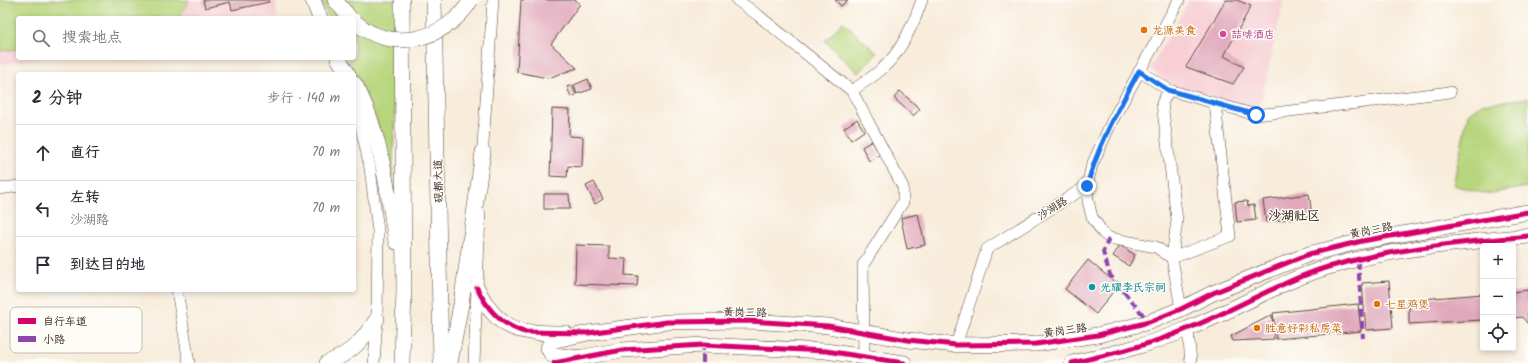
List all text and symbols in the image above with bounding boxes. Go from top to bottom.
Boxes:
search box [16,16,356,60]
place label: 龙源美食 [1152,22,1196,40]
marker: 龙源美食 [1139,25,1149,35]
text: 搜索地点 [62,26,122,50]
place label: 喆啡酒店 [1231,26,1275,44]
icon: search [30,27,52,49]
marker: 喆啡酒店 [1218,29,1228,39]
text: 2 分钟 [32,85,82,112]
text: 步行 · 140 m [267,88,340,109]
route start [1247,106,1265,124]
text: 直行 [70,141,100,165]
icon: ahead [32,142,54,164]
text: 70 m [312,142,340,163]
street label: 砚都大道 [430,159,448,203]
route end [1078,177,1096,195]
text: 左转 [70,186,100,210]
street label: 沙湖路 [1034,192,1071,225]
icon: left [32,198,54,220]
text: 70 m [312,198,340,219]
district label: 沙湖社区 [1268,206,1320,227]
text: 沙湖路 [70,210,109,231]
street label: 黄岗三路 [1348,218,1395,244]
map controls [1480,243,1516,351]
button: + [1480,243,1516,279]
text: 到达目的地 [70,253,145,277]
icon: arrive [32,254,54,276]
place label: 光耀李氏宗祠 [1100,279,1166,297]
button: − [1480,279,1516,315]
marker: 光耀李氏宗祠 [1087,282,1097,292]
place label: 七星鸡煲 [1385,296,1429,314]
marker: 七星鸡煲 [1372,299,1382,309]
street label: 黄岗三路 [723,304,767,322]
legend [10,307,142,353]
text: 自行车道 [43,313,87,331]
button: locate [1480,315,1516,351]
street label: 黄岗三路 [1042,319,1088,343]
place label: 胜意好彩私房菜 [1265,320,1342,338]
marker: 胜意好彩私房菜 [1252,323,1262,333]
text: 小路 [43,331,65,349]

